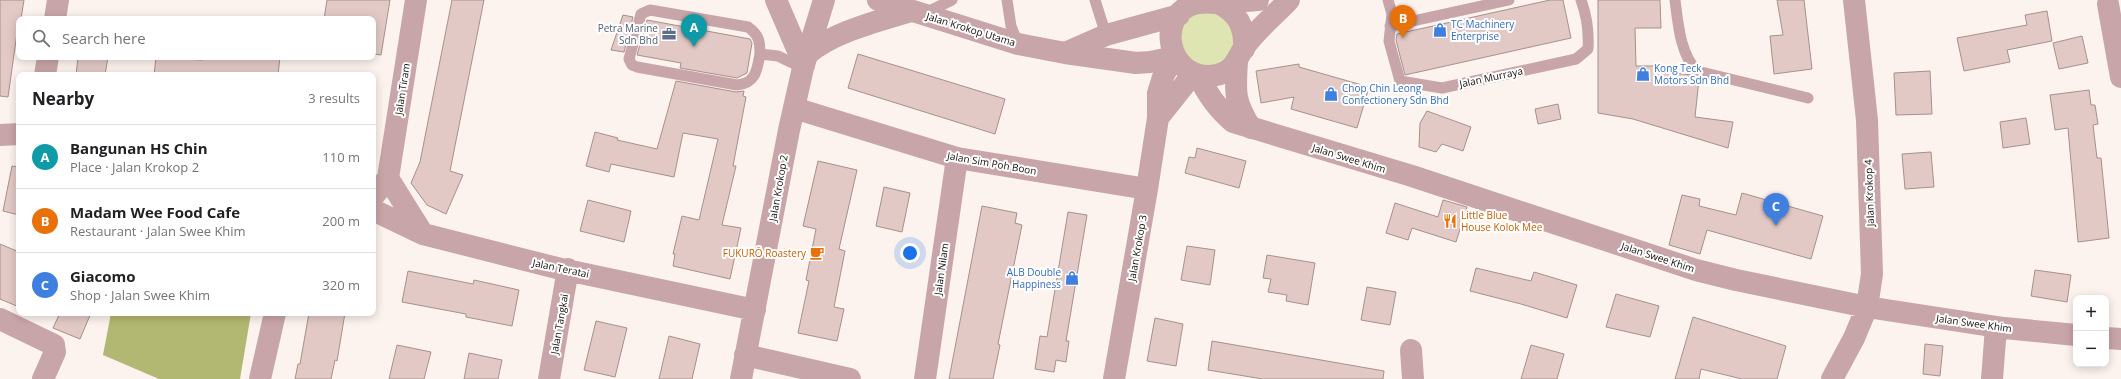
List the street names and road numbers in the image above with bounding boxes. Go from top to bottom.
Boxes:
street label: Jalan Krokop Utama [924,8,1017,49]
street label: Jalan Tiram [391,62,413,117]
street label: Jalan Murraya [1457,63,1524,91]
street label: Jalan Swee Khim [1310,140,1387,176]
street label: Jalan Sim Poh Boon [945,148,1038,178]
street label: Jalan Krokop 2 [765,154,791,223]
street label: Jalan Krokop 4 [1861,159,1877,228]
street label: Jalan Krokop 3 [1124,214,1150,283]
street label: Jalan Swee Khim [1619,238,1696,275]
street label: Jalan Nilam [930,242,952,297]
street label: Jalan Teratai [530,255,591,281]
street label: Jalan Tangkai [547,293,571,356]
street label: Jalan Swee Khim [1934,311,2013,335]

